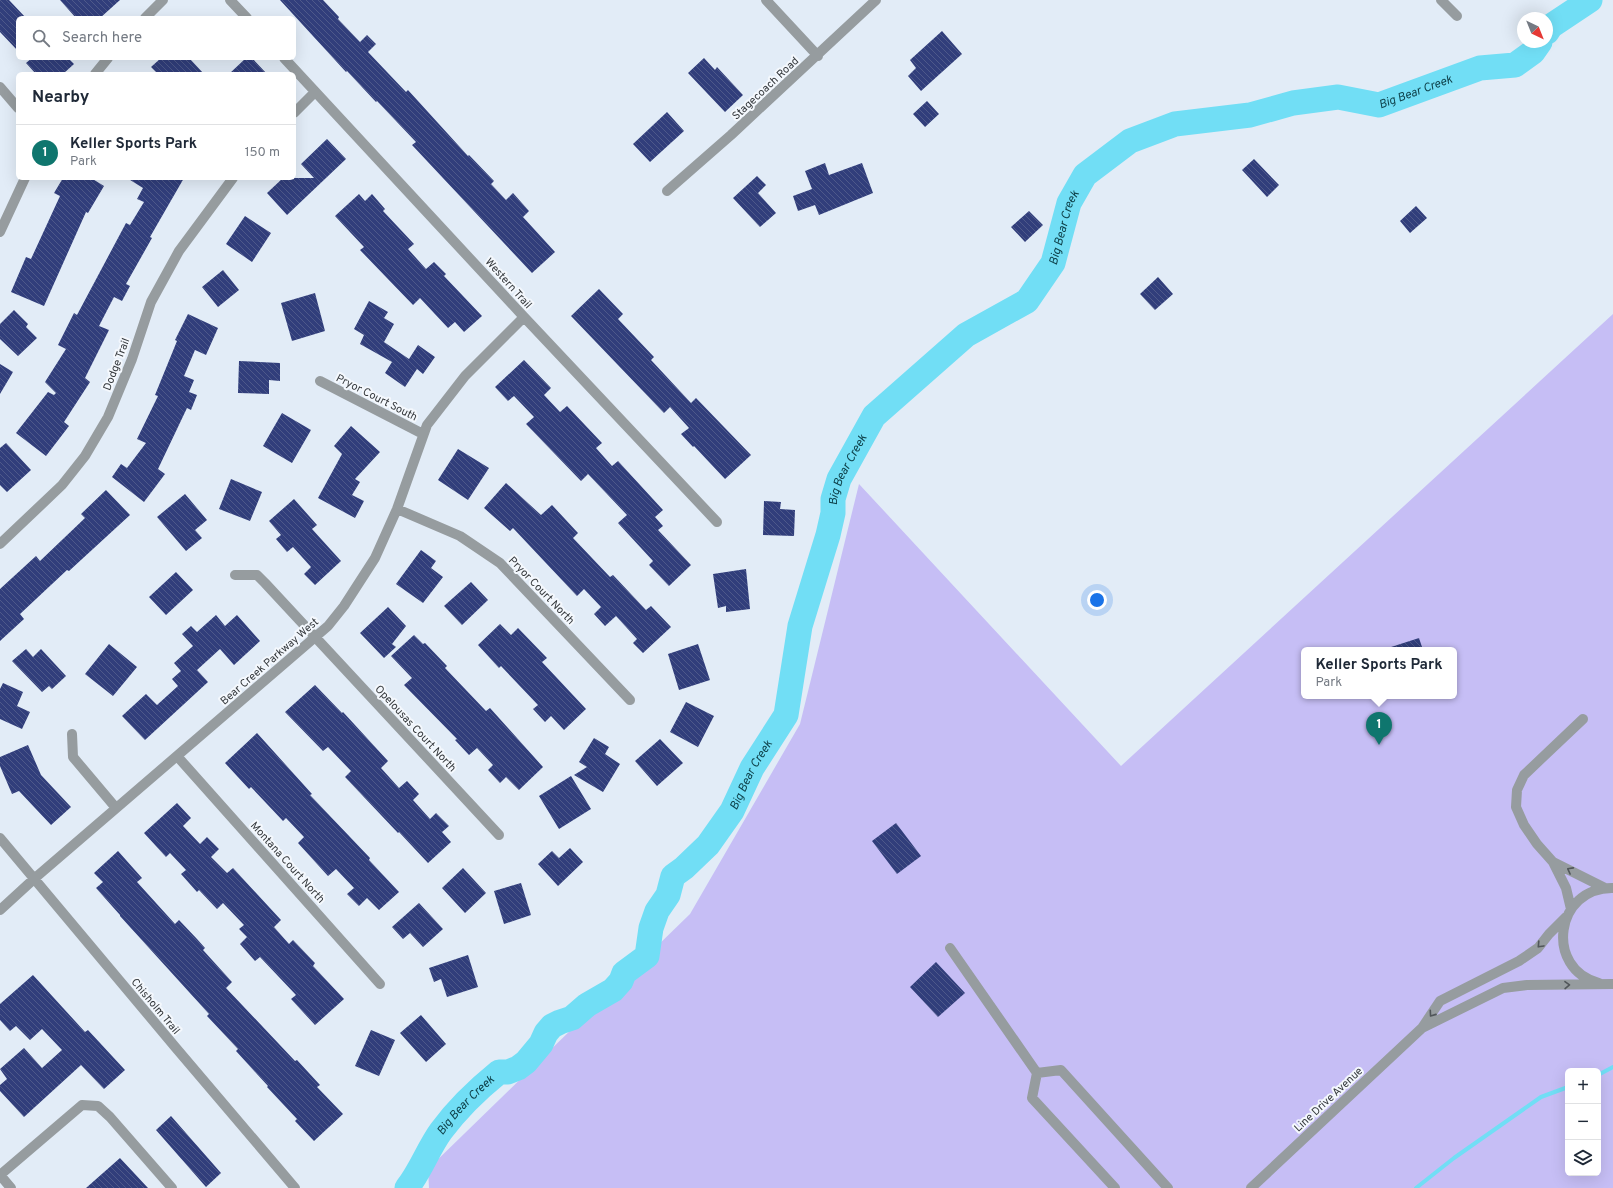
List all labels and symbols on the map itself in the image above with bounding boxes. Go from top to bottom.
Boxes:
north arrow [1517,12,1553,48]
street label: Stagecoach Road [729,54,802,123]
water label: Big Bear Creek [1377,71,1456,113]
water label: Big Bear Creek [1046,187,1084,267]
street label: Western Trail [482,255,535,312]
street label: Dodge Trail [101,336,133,393]
street label: Pryor Court South [333,371,420,424]
water label: Big Bear Creek [826,431,872,505]
street label: Pryor Court North [505,554,577,628]
your location [1087,590,1107,610]
street label: Bear Creek Parkway West [218,615,322,708]
street label: Opelousas Court North [371,682,459,775]
pin: 1 [1366,712,1392,745]
water label: Big Bear Creek [727,737,777,813]
street label: Montana Court North [247,819,328,906]
one-way arrow [1567,868,1574,875]
one-way arrow [1537,940,1544,948]
street label: Chisholm Trail [128,976,183,1038]
one-way arrow [1564,981,1570,989]
one-way arrow [1429,1010,1436,1017]
street label: Line Drive Avenue [1291,1064,1366,1135]
water label: Big Bear Creek [434,1072,499,1139]

